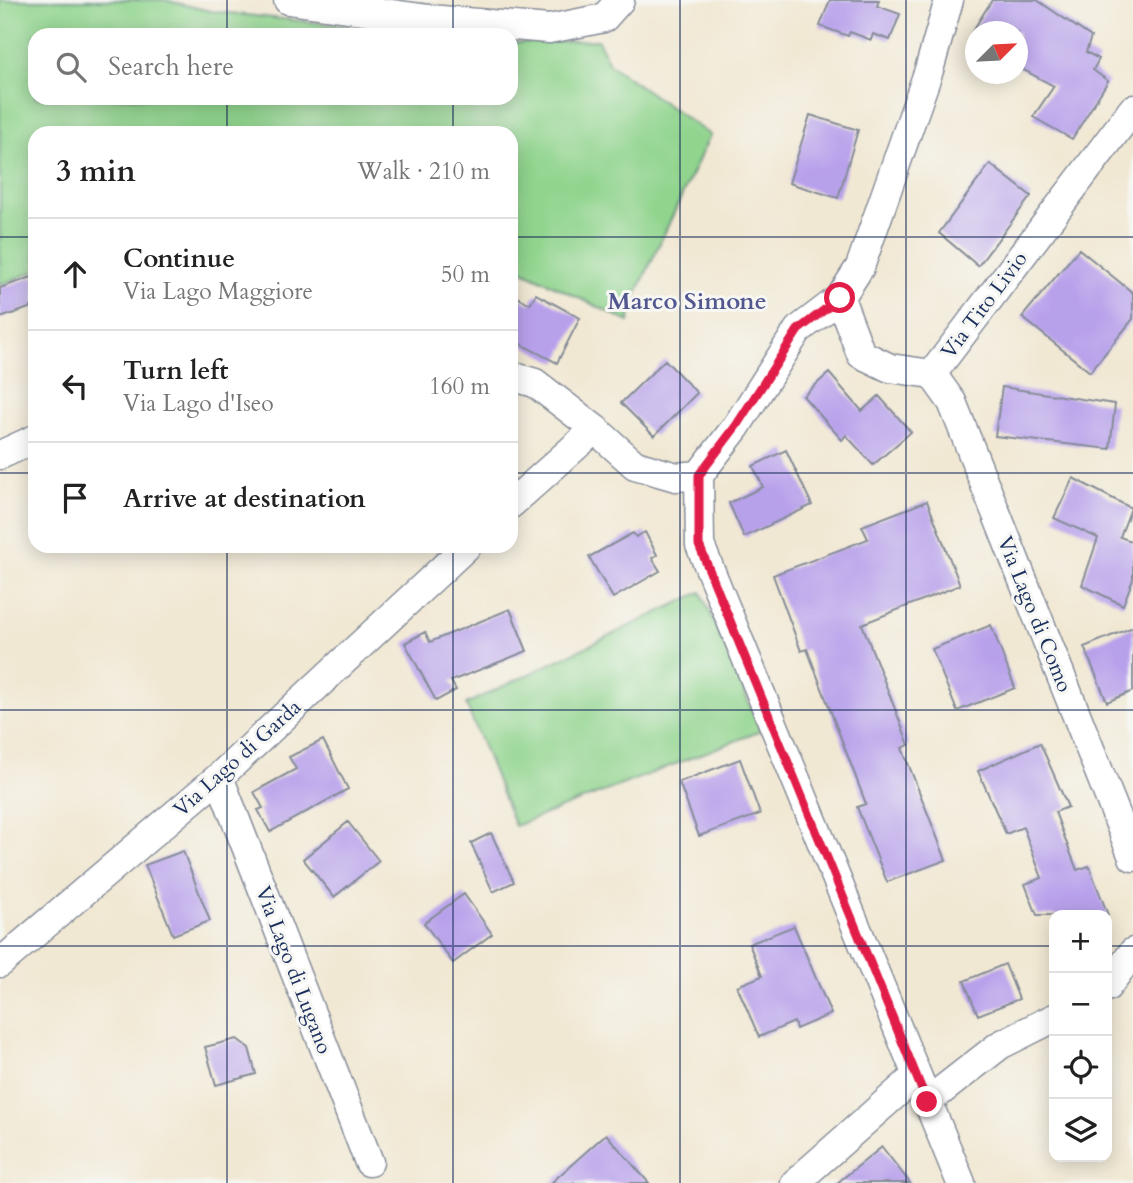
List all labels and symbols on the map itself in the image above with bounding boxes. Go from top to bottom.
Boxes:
north arrow [965,21,1028,84]
street label: Via Tito Livio [934,246,1034,365]
route start [824,282,855,313]
district label: Marco Simone [607,285,767,318]
street label: Via Lago di Como [990,532,1079,697]
street label: Via Lago di Garda [167,693,308,824]
street label: Via Lago di Lugano [248,882,339,1058]
route end [911,1086,942,1117]

